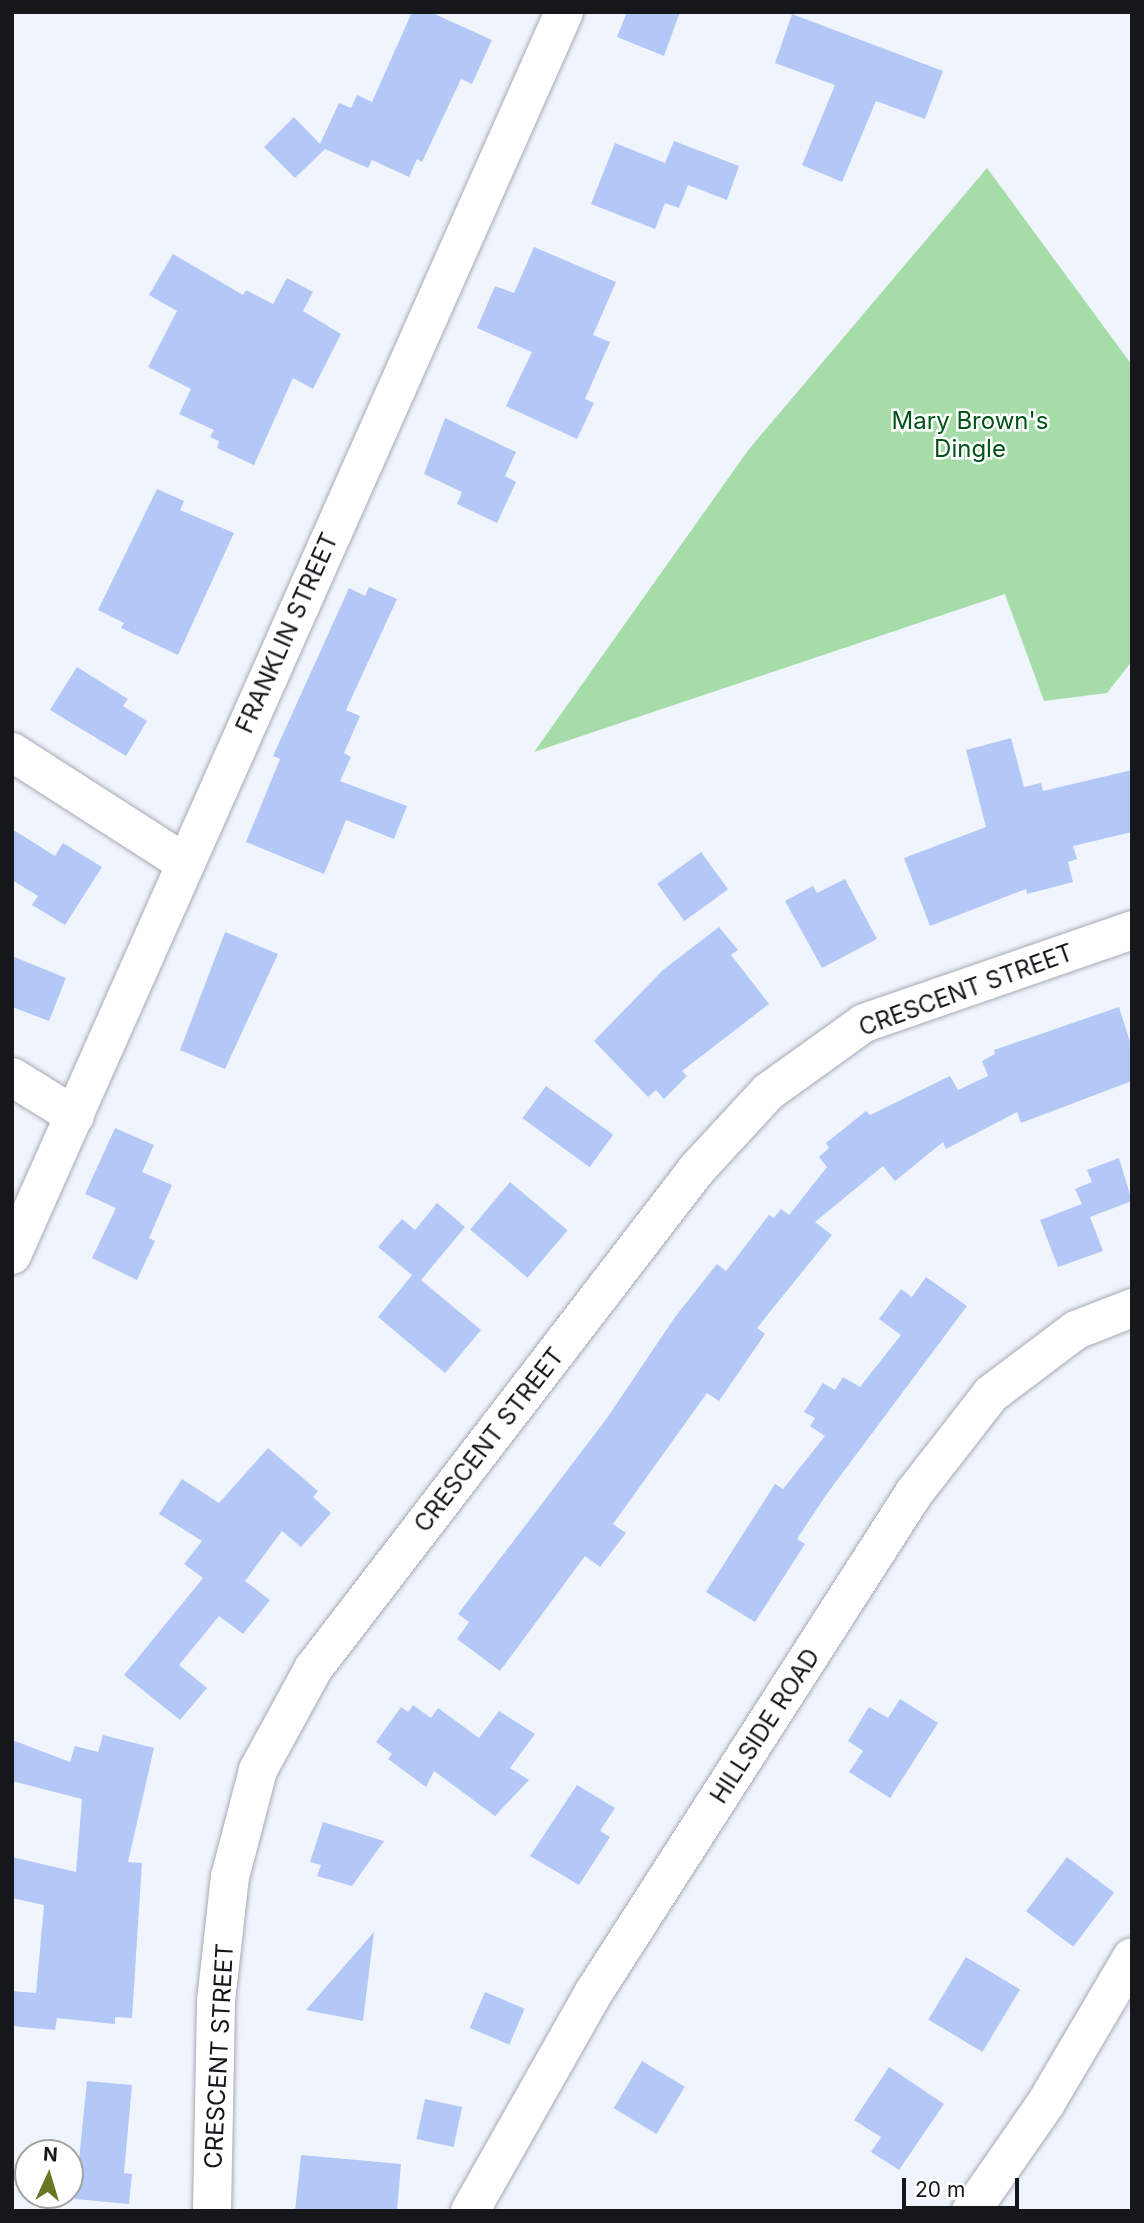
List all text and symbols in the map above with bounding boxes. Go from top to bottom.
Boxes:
park label: Mary Brown's Dingle [892,407,1048,463]
street label: FRANKLIN STREET [230,529,344,737]
street label: CRESCENT STREET [855,938,1077,1042]
street label: CRESCENT STREET [408,1342,570,1538]
street label: HILLSIDE ROAD [704,1643,826,1809]
street label: CRESCENT STREET [199,1943,239,2169]
north arrow [14,2139,84,2209]
text: N [42,2143,58,2167]
scale bar [906,2164,1023,2208]
text: 20 m [915,2177,965,2202]

